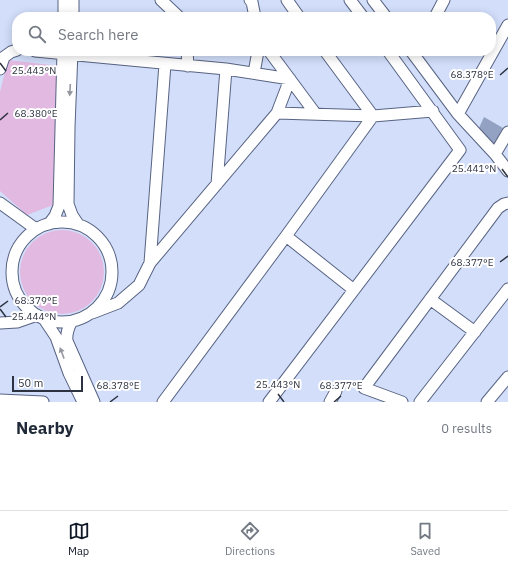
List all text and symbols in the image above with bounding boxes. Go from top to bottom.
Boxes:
search box [12,12,496,56]
icon: search [26,23,48,45]
text: Search here [58,25,138,44]
text: 25.443°N [12,64,56,77]
text: 68.378°E [450,68,494,81]
one-way arrow [67,84,74,96]
text: 68.380°E [14,107,58,120]
text: 25.441°N [452,162,496,175]
text: 68.377°E [450,256,494,269]
text: 68.379°E [14,294,58,307]
text: 25.444°N [12,310,56,323]
one-way arrow [59,347,65,359]
scale bar [12,374,83,393]
text: 50 m [18,376,43,390]
text: 25.443°N [256,378,300,391]
text: 68.378°E [96,379,140,392]
text: 68.377°E [319,379,363,392]
text: Nearby [16,417,74,439]
text: 0 results [441,420,492,437]
tab: Map [68,520,90,558]
tab: Directions [225,520,275,558]
tab: Saved [410,520,440,558]

